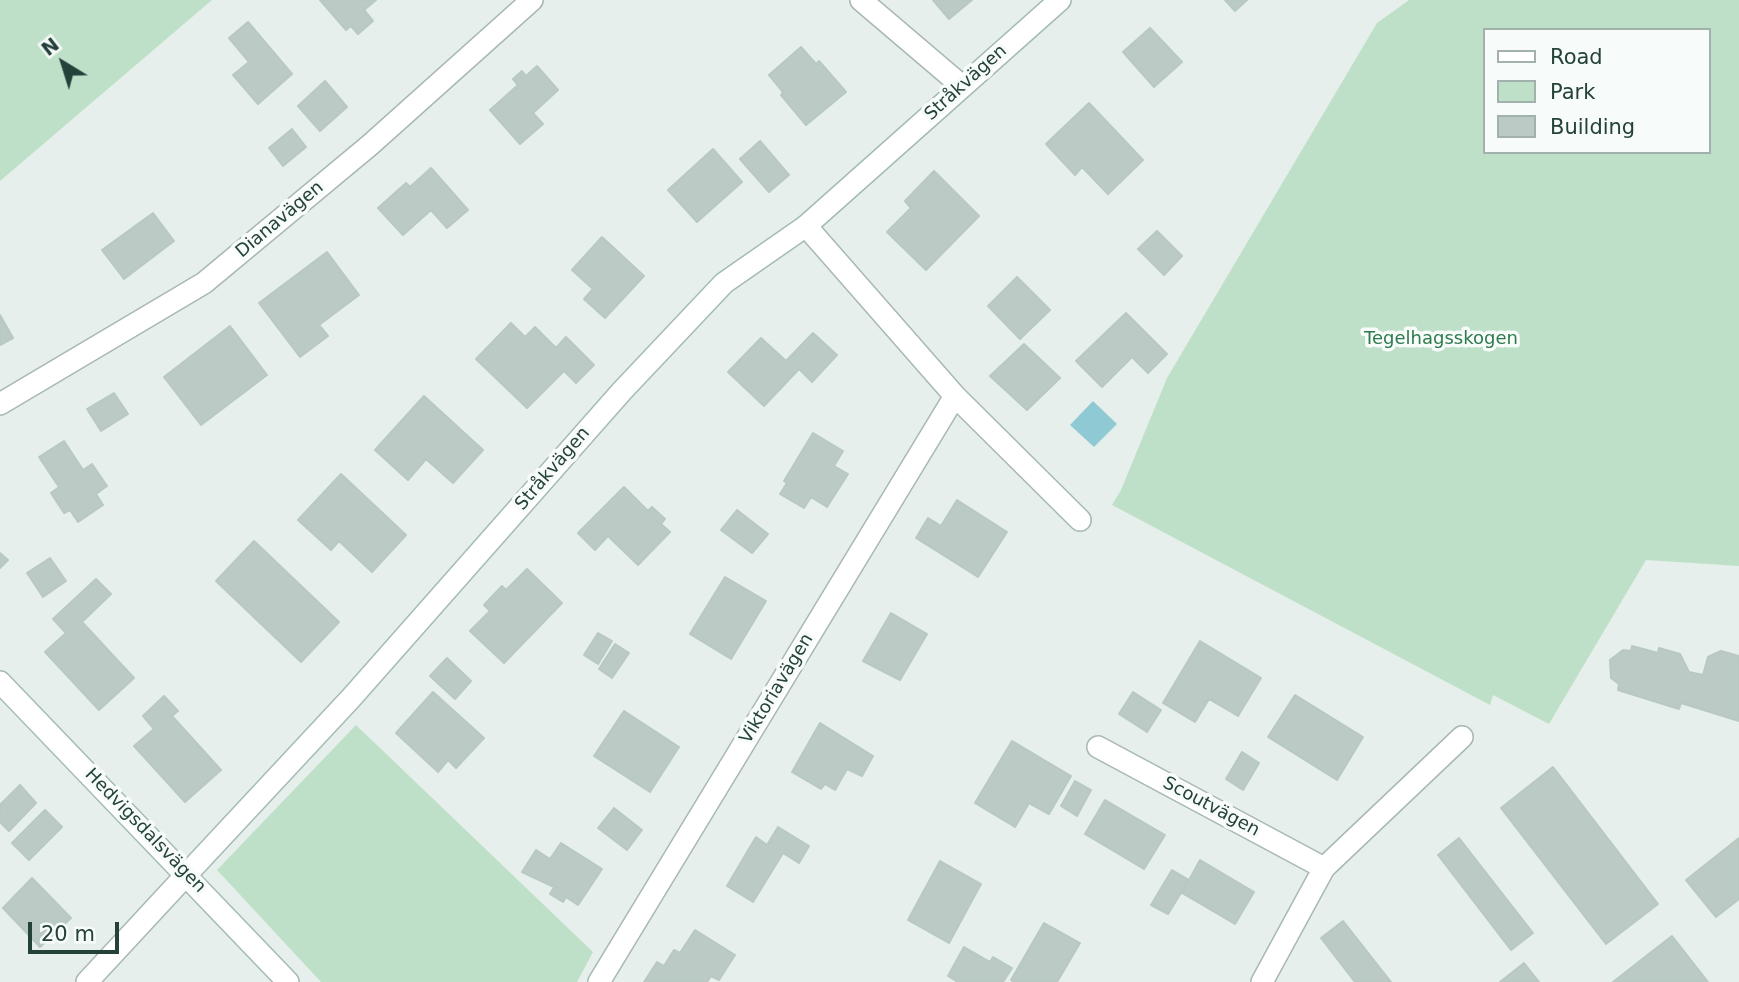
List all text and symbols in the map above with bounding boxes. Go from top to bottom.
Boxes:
north arrow [28,28,98,98]
legend [1484,28,1711,154]
text: N [37,33,63,60]
street label: Stråkvägen [921,41,1011,125]
text: Road [1550,45,1603,69]
text: Park [1550,80,1595,104]
text: Building [1550,115,1635,139]
street label: Dianavägen [232,177,328,263]
park label: Tegelhagsskogen [1364,328,1518,350]
street label: Stråkvägen [511,423,595,515]
street label: Viktoriavägen [736,630,818,748]
street label: Hedvigsdalsvägen [80,764,210,898]
street label: Scoutvägen [1159,772,1263,842]
scale bar [32,908,122,952]
text: 20 m [41,922,95,946]

